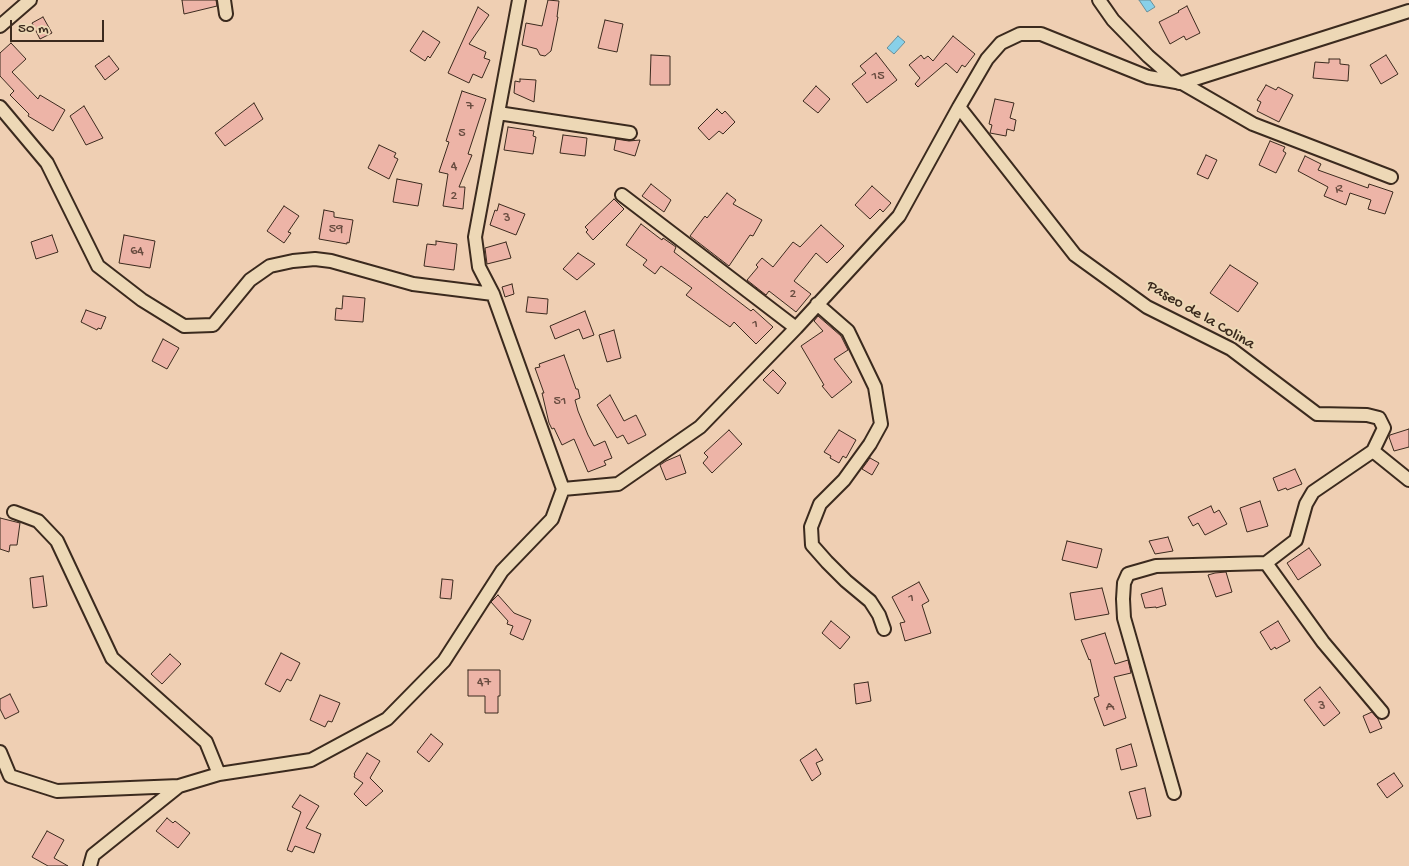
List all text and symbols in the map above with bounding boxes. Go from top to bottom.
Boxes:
scale bar [12,10,106,42]
text: 50 m [18,20,49,38]
house number: 15 [871,69,885,85]
house number: 7 [466,99,474,115]
house number: 5 [458,126,466,142]
house number: 4 [451,159,457,175]
house number: R [1335,182,1343,198]
house number: 2 [451,189,457,205]
house number: 3 [503,211,511,227]
house number: 59 [329,222,343,238]
house number: 64 [130,244,144,260]
street label: Paseo de la Colina [1142,277,1258,355]
house number: 2 [790,287,796,303]
house number: 1 [752,317,758,333]
house number: 51 [553,394,567,410]
house number: 1 [908,591,914,607]
house number: 47 [477,675,491,691]
house number: 3 [1318,699,1326,715]
house number: A [1106,700,1114,716]

